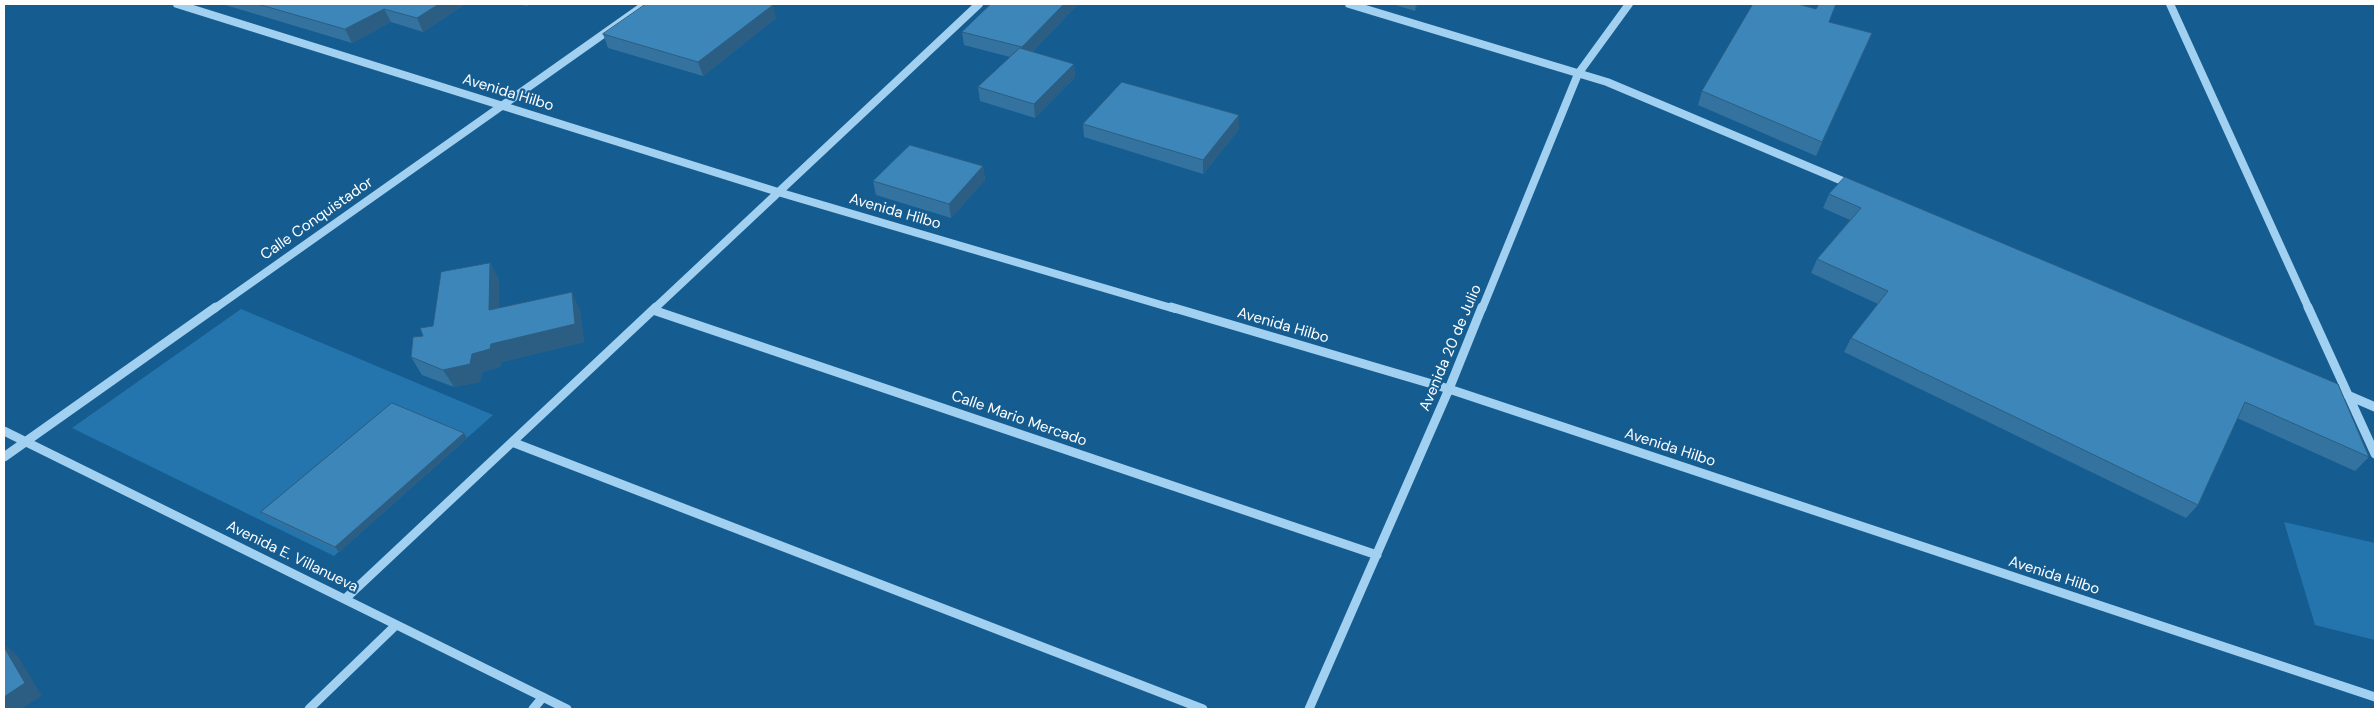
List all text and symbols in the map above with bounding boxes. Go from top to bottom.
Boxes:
street label: Avenida Hilbo [460,71,556,115]
street label: Calle Conquistador [257,173,377,265]
street label: Avenida Hilbo [847,190,943,234]
street label: Avenida 20 de Julio [1416,282,1486,414]
street label: Avenida Hilbo [1235,304,1331,348]
street label: Calle Mario Mercado [949,387,1089,451]
street label: Avenida Hilbo [1622,425,1718,471]
street label: Avenida E. Villanueva [223,517,361,597]
street label: Avenida Hilbo [2006,553,2102,599]

